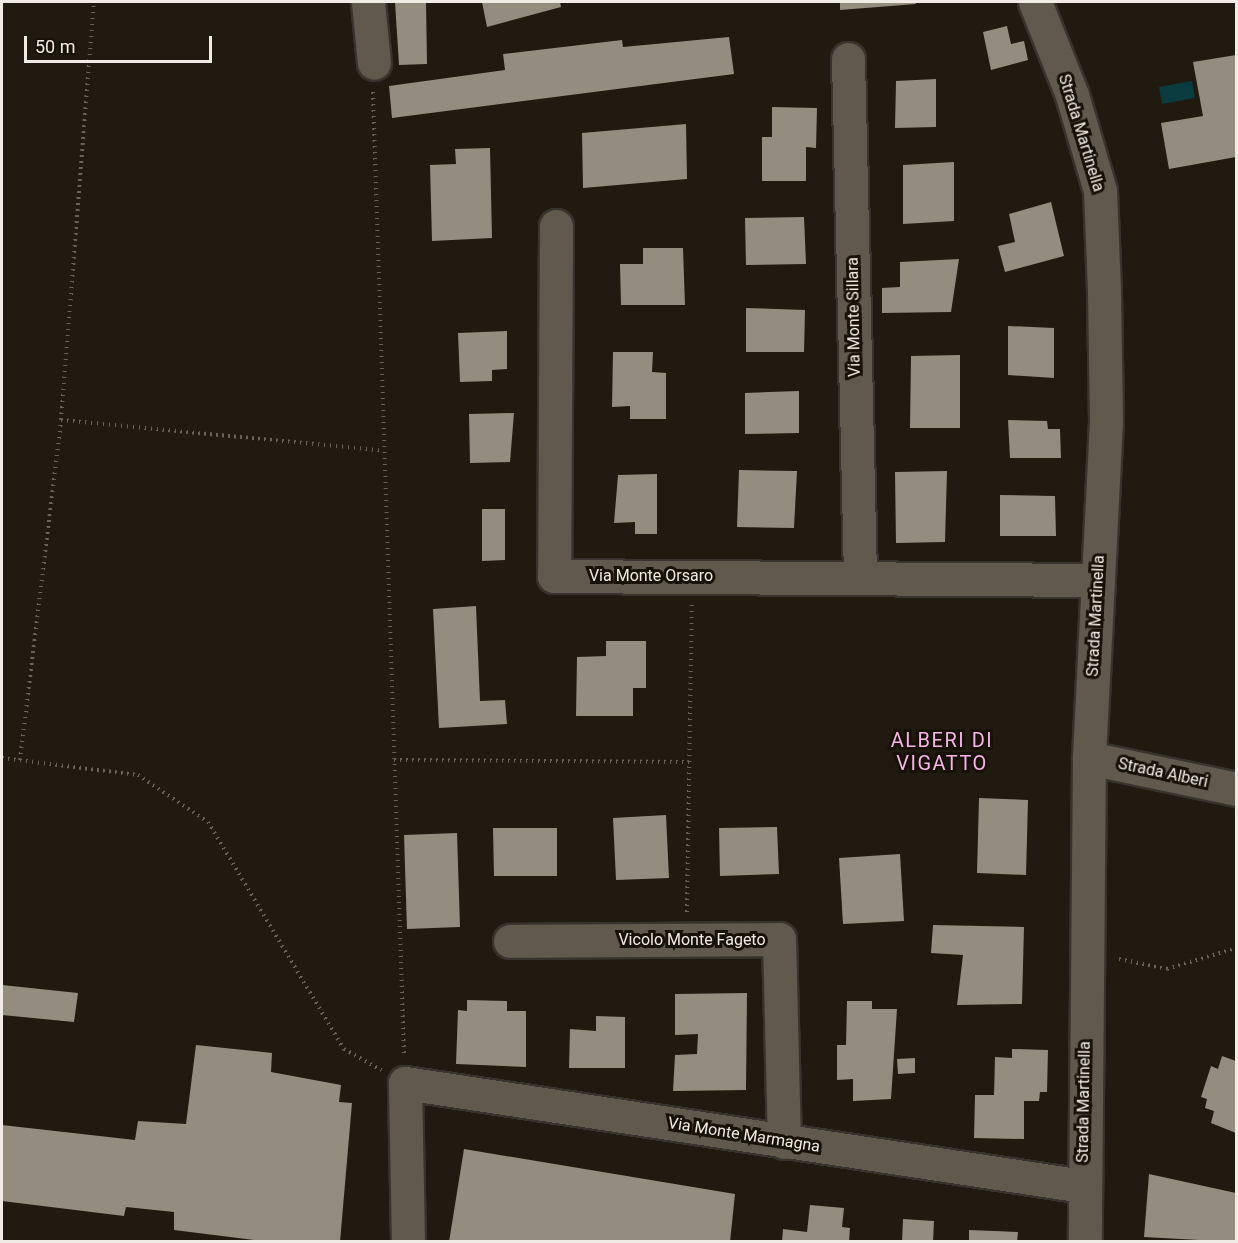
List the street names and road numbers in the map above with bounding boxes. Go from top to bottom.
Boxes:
street label: Strada Martinella [1054,72,1108,194]
street label: Via Monte Sillara [843,257,865,377]
street label: Strada Martinella [1083,555,1109,677]
street label: Via Monte Orsaro [589,566,713,586]
street label: Strada Alberi [1116,754,1210,792]
street label: Vicolo Monte Fageto [618,930,766,950]
street label: Strada Martinella [1073,1041,1095,1163]
street label: Via Monte Marmagna [667,1113,821,1157]

